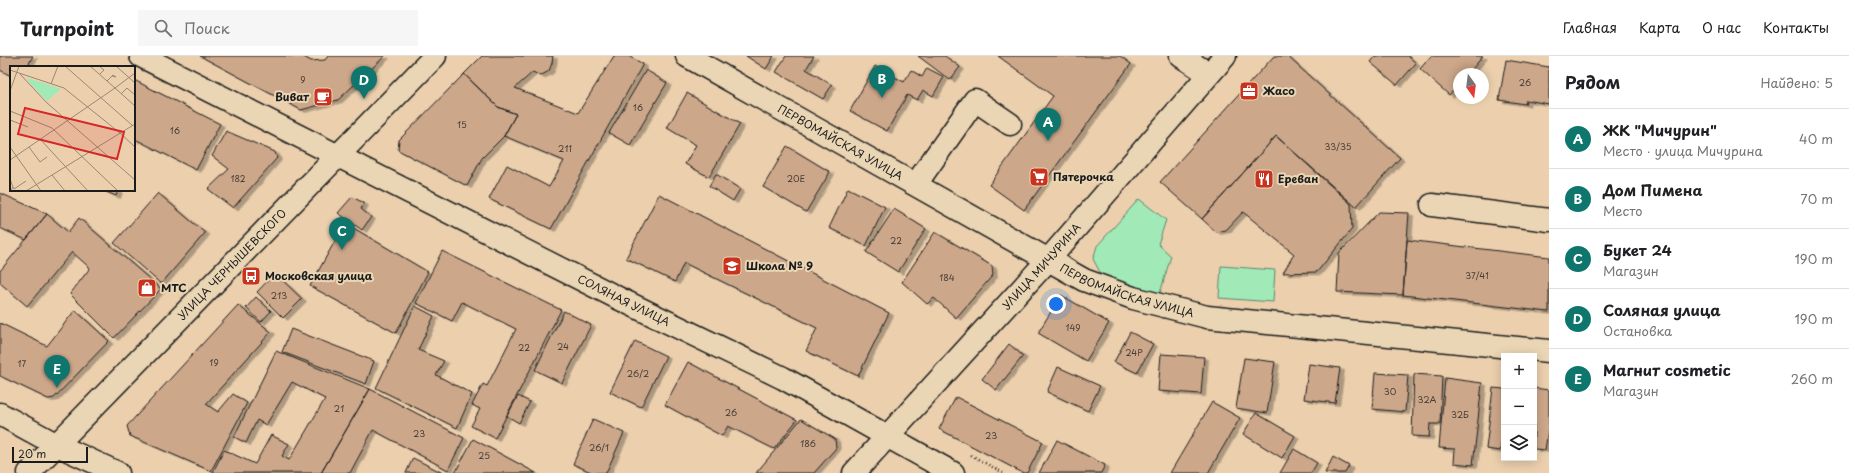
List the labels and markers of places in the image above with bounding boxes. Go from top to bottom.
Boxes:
pin: B [869,65,895,98]
pin: D [351,66,377,99]
office icon: Жасо [1238,80,1260,102]
place label: Жасо [1262,82,1295,99]
cafe icon: Виват [312,86,334,108]
place label: Виват [275,88,309,105]
pin: A [1035,108,1061,141]
supermarket icon: Пятерочка [1028,166,1050,188]
place label: Пятерочка [1053,168,1114,185]
restaurant icon: Ереван [1253,168,1275,190]
place label: Ереван [1278,170,1318,187]
pin: C [329,217,355,250]
school or university icon: Школа № 9 [721,255,743,277]
place label: Школа № 9 [746,257,813,274]
bus stop icon: Московская улица [240,265,262,287]
place label: Московская улица [265,267,373,284]
shop icon: МТС [136,277,158,299]
place label: МТС [161,279,187,296]
pin: E [44,355,70,388]

